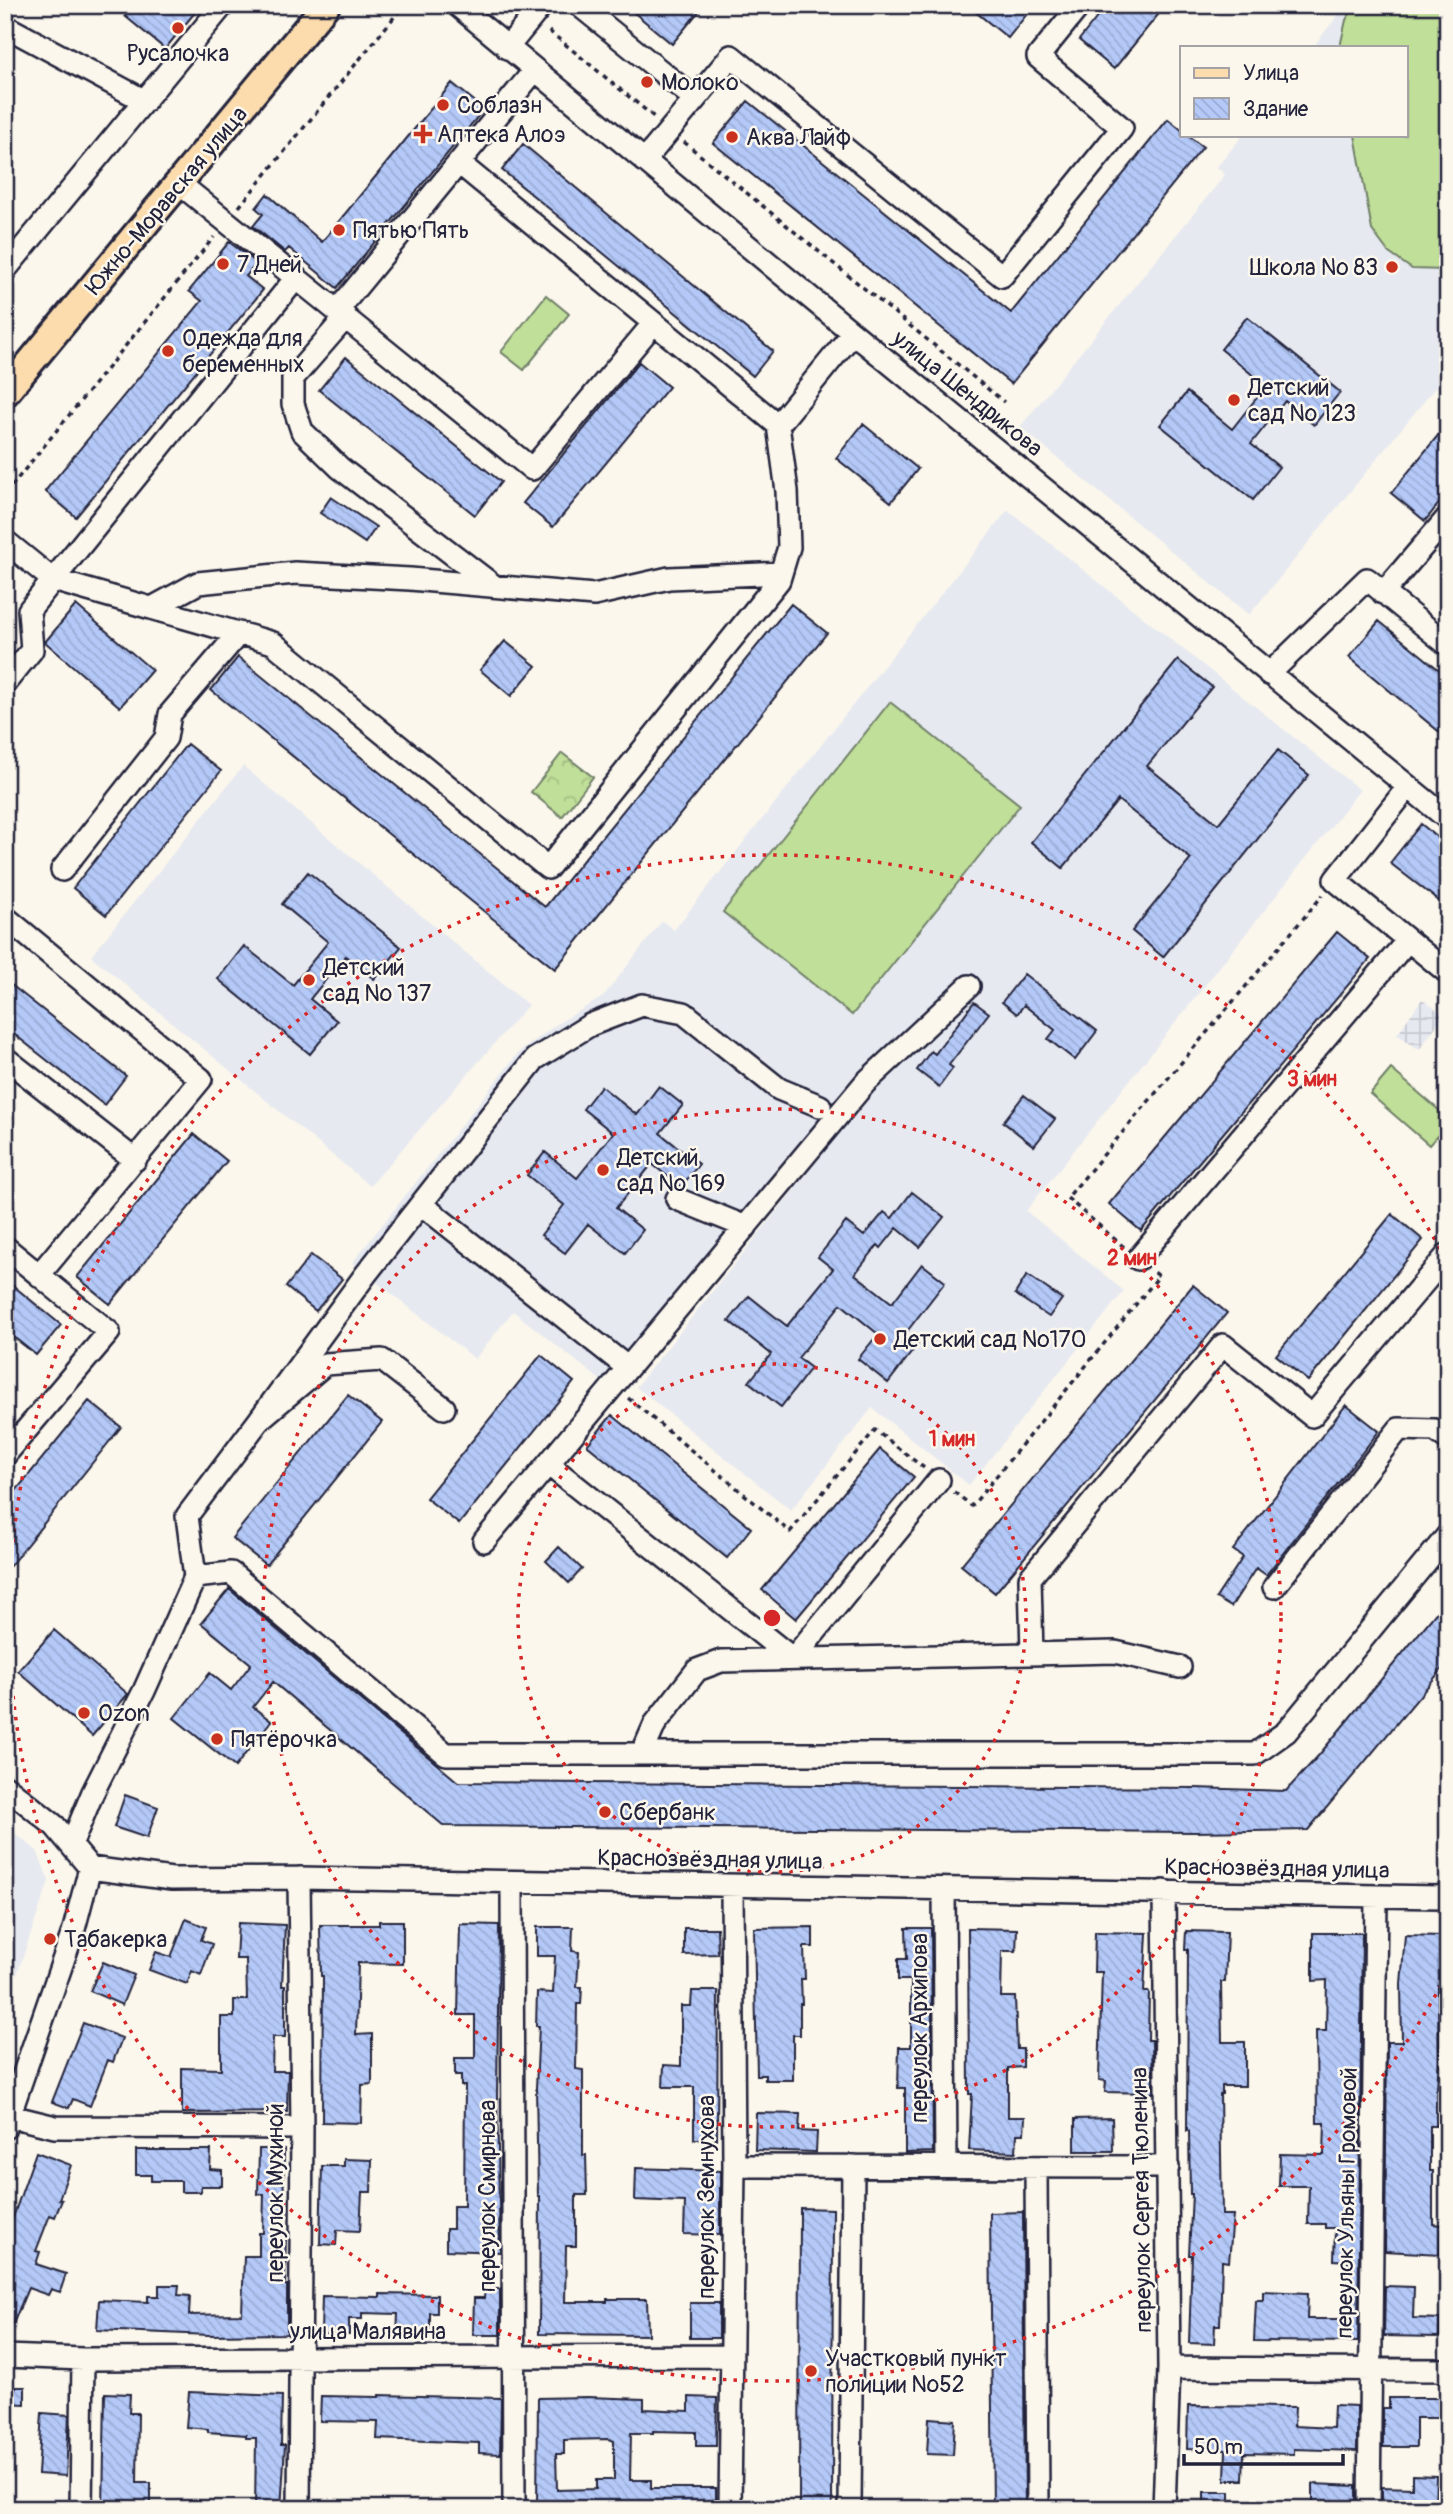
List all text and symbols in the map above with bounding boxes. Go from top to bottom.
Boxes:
marker: Русалочка [170,20,186,36]
place label: Русалочка [127,39,229,68]
legend [1180,46,1408,136]
text: Улица [1243,60,1299,87]
place label: Молоко [661,68,739,97]
marker: Молоко [639,74,655,90]
place label: Соблазн [457,91,542,120]
text: Здание [1243,96,1309,123]
marker: Соблазн [435,97,451,113]
street label: Южно-Моравская улица [79,100,254,301]
place label: Аптека Алоэ [437,120,566,149]
place label: Аква Лайф [746,123,852,152]
marker: Аптека Алоэ [415,126,431,142]
marker: Аква Лайф [724,129,740,145]
place label: Пятью Пять [353,216,469,245]
marker: Пятью Пять [331,222,347,238]
place label: 7 Дней [237,250,302,279]
place label: Школа № 83 [1250,253,1378,282]
marker: 7 Дней [215,256,231,272]
marker: Школа № 83 [1384,259,1400,275]
street label: улица Шендрикова [886,323,1049,463]
place label: Одежда для беременных [182,324,304,379]
marker: Одежда для беременных [160,343,176,359]
place label: Детский сад № 123 [1247,373,1356,428]
marker: Детский сад № 123 [1226,392,1242,408]
place label: Детский сад № 137 [322,953,431,1008]
marker: Детский сад № 137 [301,972,317,988]
text: 3 мин [1287,1066,1337,1093]
place label: Детский сад № 169 [616,1143,725,1198]
marker: Детский сад № 169 [595,1162,611,1178]
text: 2 мин [1107,1245,1157,1272]
place label: Детский сад №170 [893,1325,1086,1354]
marker: Детский сад №170 [872,1331,888,1347]
text: 1 мин [929,1426,975,1453]
centre of rings [760,1606,784,1630]
place label: Ozon [98,1699,150,1728]
marker: Ozon [76,1705,92,1721]
place label: Пятёрочка [231,1725,337,1754]
marker: Пятёрочка [209,1731,225,1747]
place label: Сбербанк [619,1798,716,1827]
marker: Сбербанк [597,1804,613,1820]
street label: Краснозвёздная улица [597,1843,823,1876]
street label: Краснозвёздная улица [1164,1852,1390,1885]
place label: Табакерка [64,1925,167,1954]
marker: Табакерка [42,1931,58,1947]
street label: переулок Архипова [905,1933,934,2123]
street label: переулок Сергея Тюленина [1125,2067,1158,2333]
street label: переулок Ульяны Громовой [1330,2067,1363,2339]
street label: переулок Земнухова [692,2095,721,2299]
street label: переулок Смирнова [473,2100,502,2292]
street label: переулок Мухиной [261,2103,290,2283]
street label: улица Малявина [289,2317,446,2346]
place label: Участковый пункт полиции №52 [825,2344,1007,2399]
marker: Участковый пункт полиции №52 [803,2363,819,2379]
scale bar [1184,2423,1343,2467]
text: 50 m [1194,2434,1243,2461]

